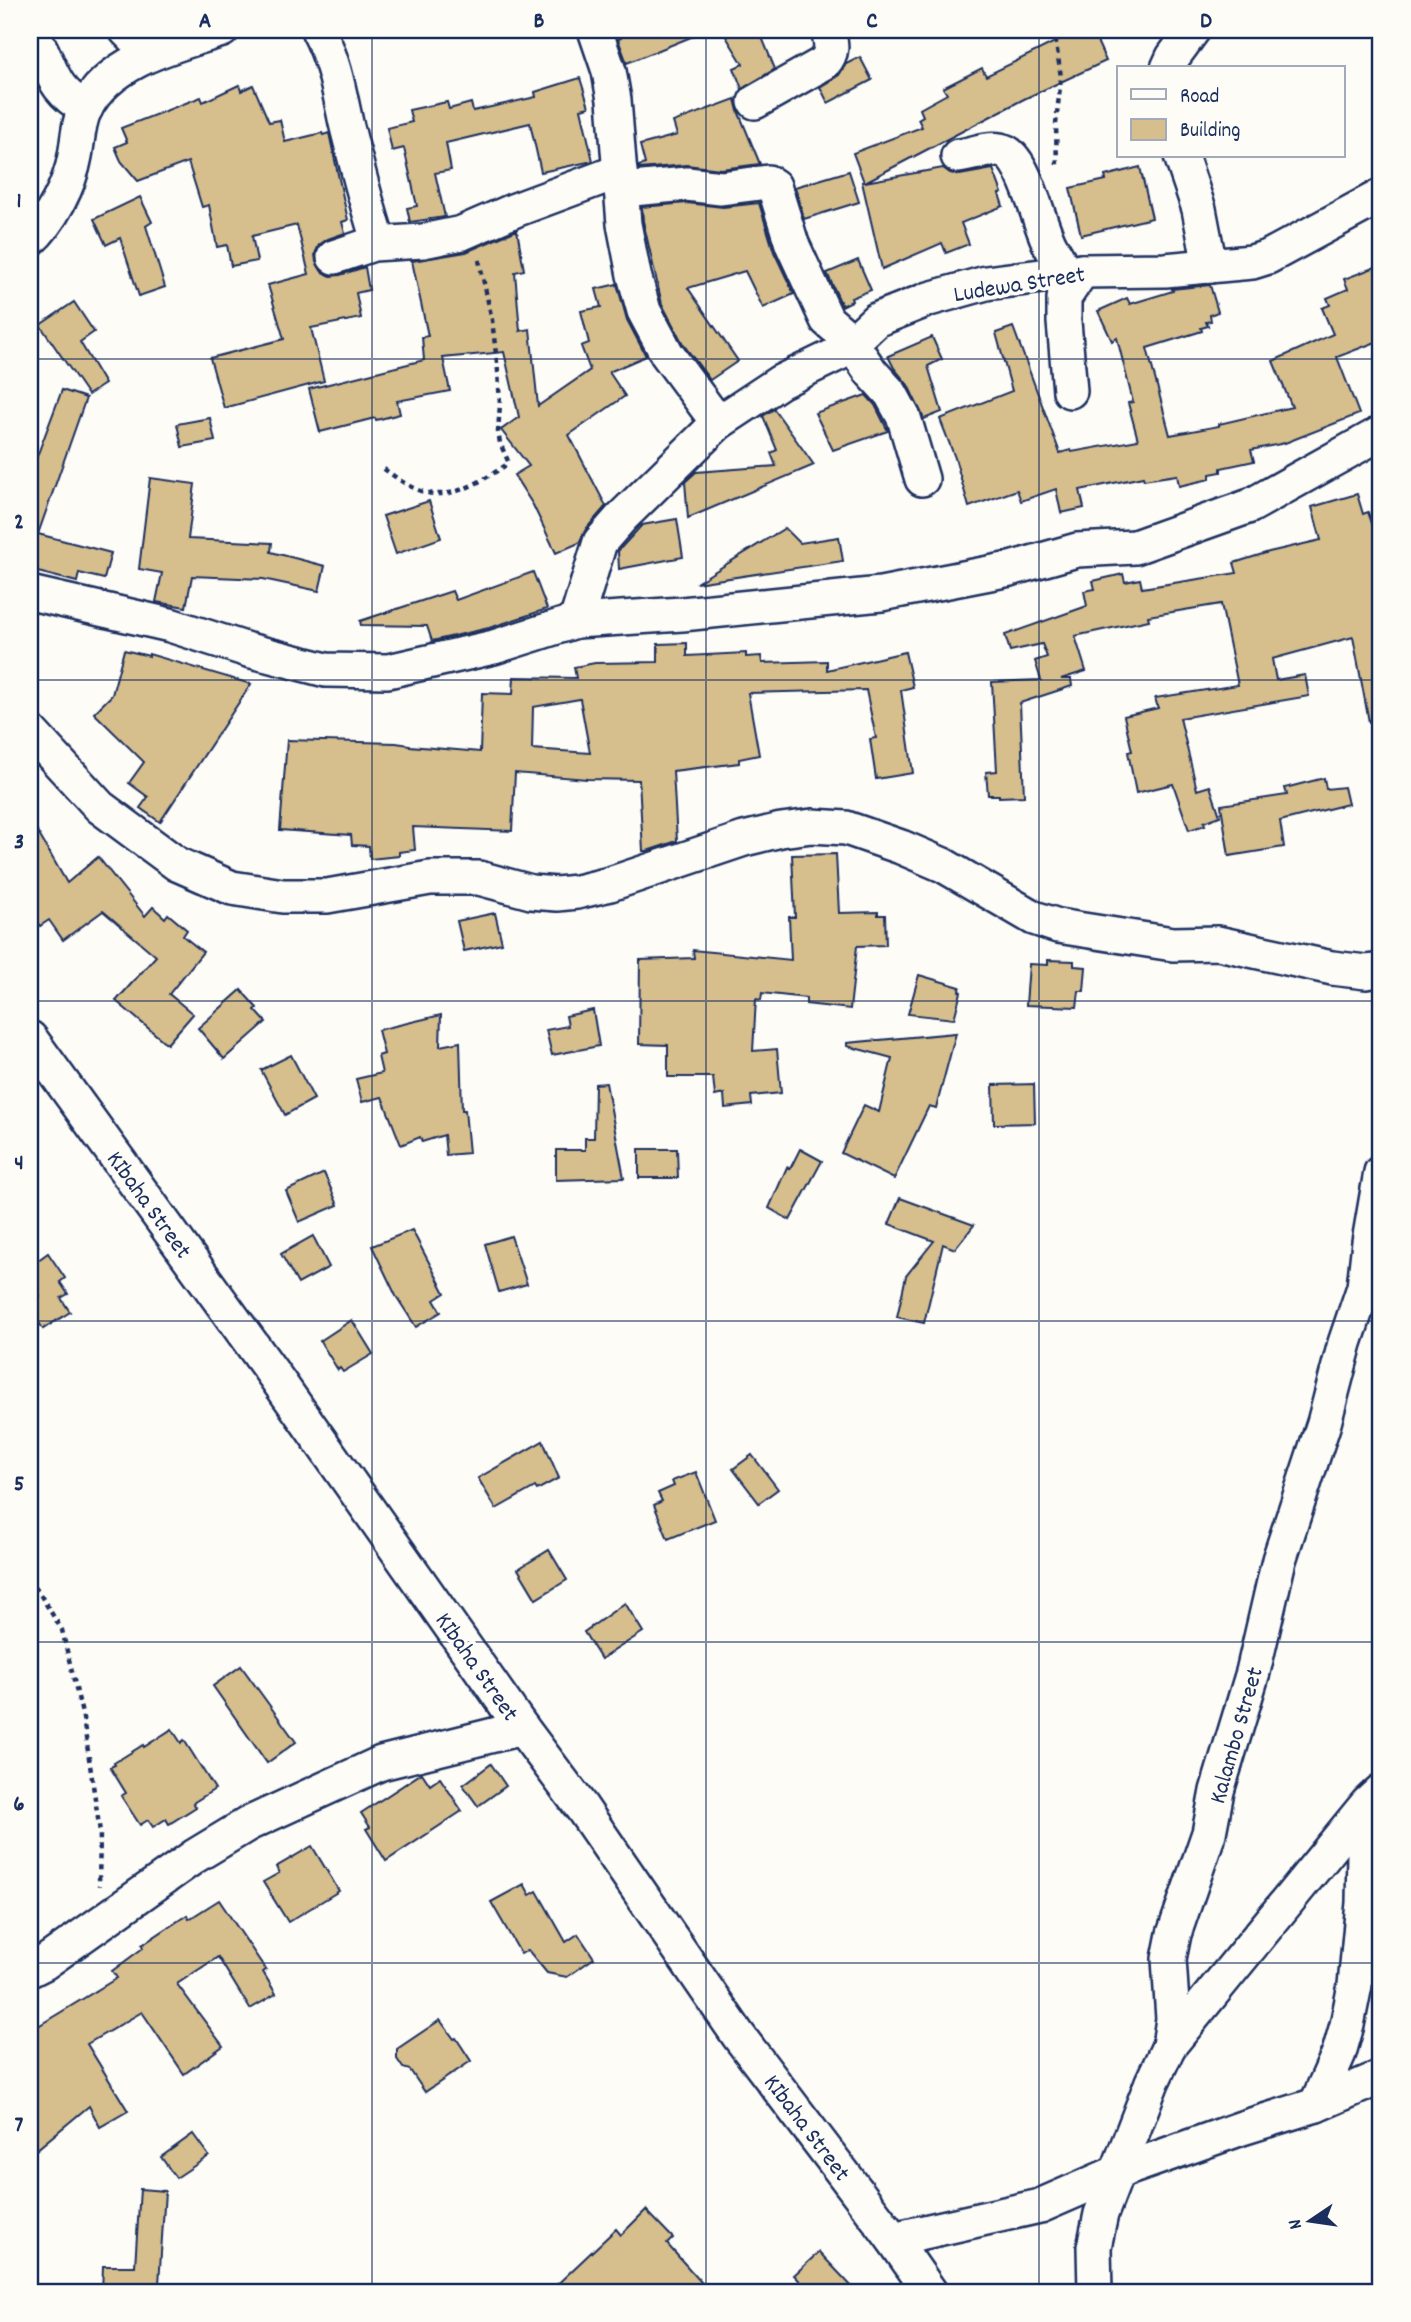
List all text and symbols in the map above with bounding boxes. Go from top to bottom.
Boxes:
text: A [199,6,211,39]
text: B [534,6,545,39]
text: C [866,6,878,39]
text: D [1200,6,1212,39]
legend [1117,66,1344,158]
text: Road [1180,83,1219,113]
text: Building [1180,117,1240,147]
text: 1 [16,186,22,219]
street label: Ludewa Street [951,259,1088,313]
text: 2 [14,507,24,540]
text: 3 [14,827,24,860]
street label: KIbaha Street [97,1145,199,1267]
text: 4 [14,1148,24,1181]
text: 5 [14,1469,24,1502]
street label: KIbaha Street [425,1606,526,1729]
street label: Kalambo Street [1202,1663,1274,1808]
text: 6 [13,1789,25,1822]
street label: KIbaha Street [754,2068,857,2190]
text: 7 [15,2110,24,2143]
north arrow [1274,2186,1344,2256]
text: N [1283,2216,1311,2232]

